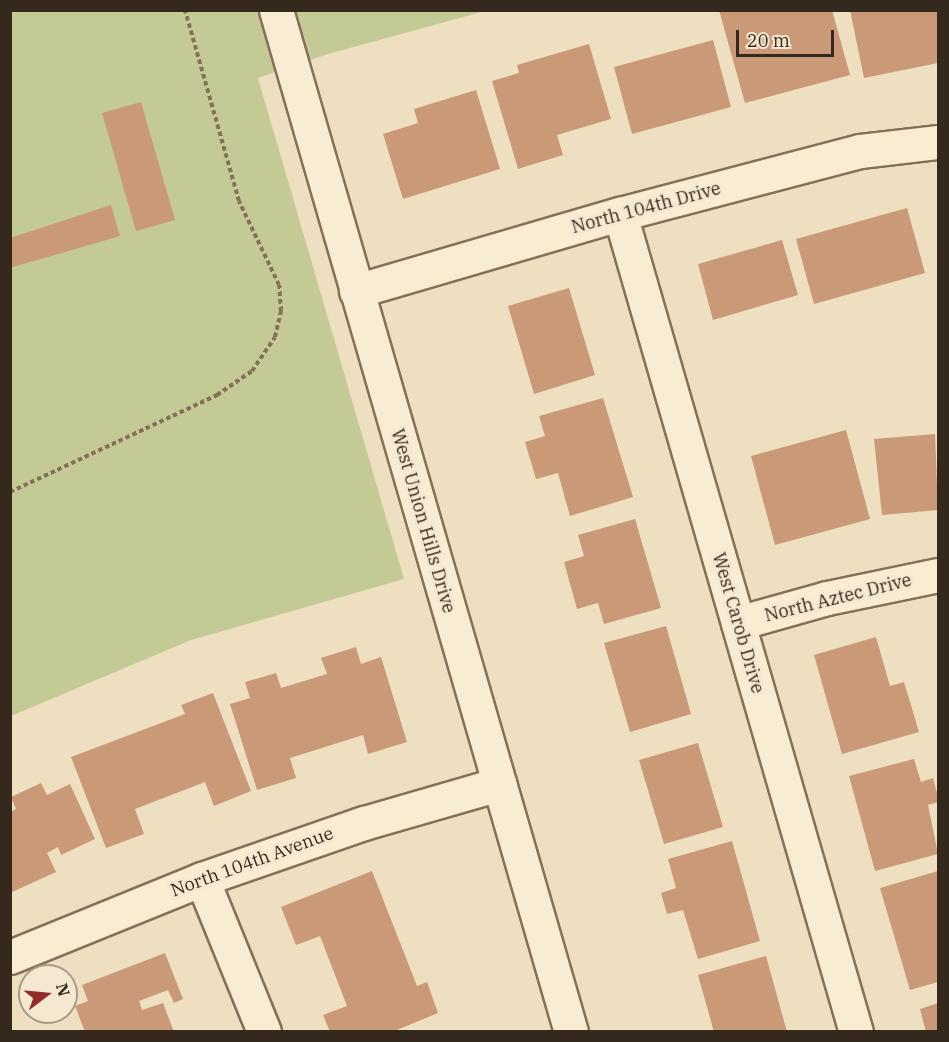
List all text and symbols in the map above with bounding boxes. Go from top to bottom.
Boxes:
scale bar [739,18,836,56]
text: 20 m [747,29,790,52]
street label: North 104th Drive [569,178,723,238]
street label: West Union Hills Drive [386,426,460,616]
street label: West Carob Drive [708,550,768,696]
street label: North Aztec Drive [762,569,914,627]
street label: North 104th Avenue [168,823,336,901]
north arrow [18,964,78,1024]
text: N [52,981,75,998]

